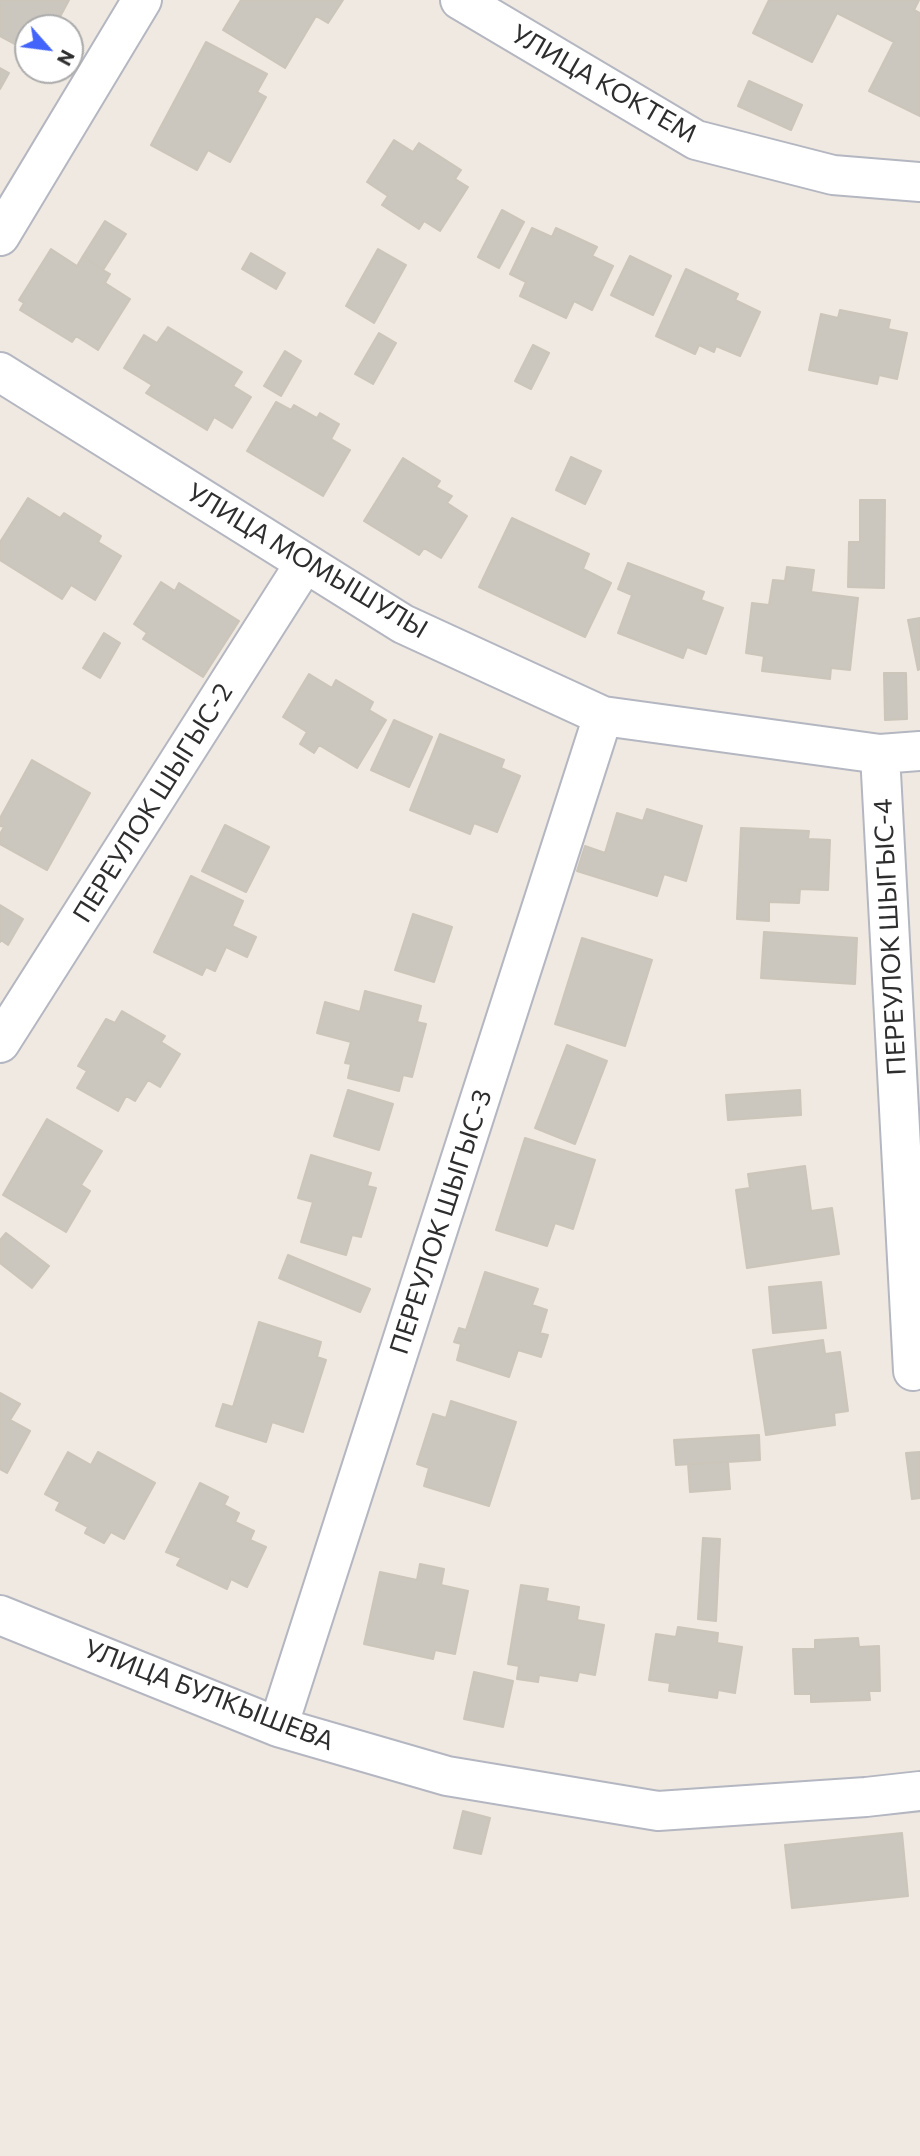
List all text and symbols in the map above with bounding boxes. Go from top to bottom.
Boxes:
north arrow [14,14,84,84]
street label: УЛИЦА КОКТЕМ [506,18,702,150]
text: N [53,46,80,70]
street label: УЛИЦА МОМЫШУЛЫ [181,477,433,645]
street label: ПЕРЕУЛОК ШЫГЫС-2 [67,678,239,928]
street label: ПЕРЕУЛОК ШЫГЫС-4 [867,798,913,1076]
street label: ПЕРЕУЛОК ШЫГЫС-3 [383,1086,499,1358]
street label: УЛИЦА БУЛКЫШЕВА [80,1633,338,1757]

